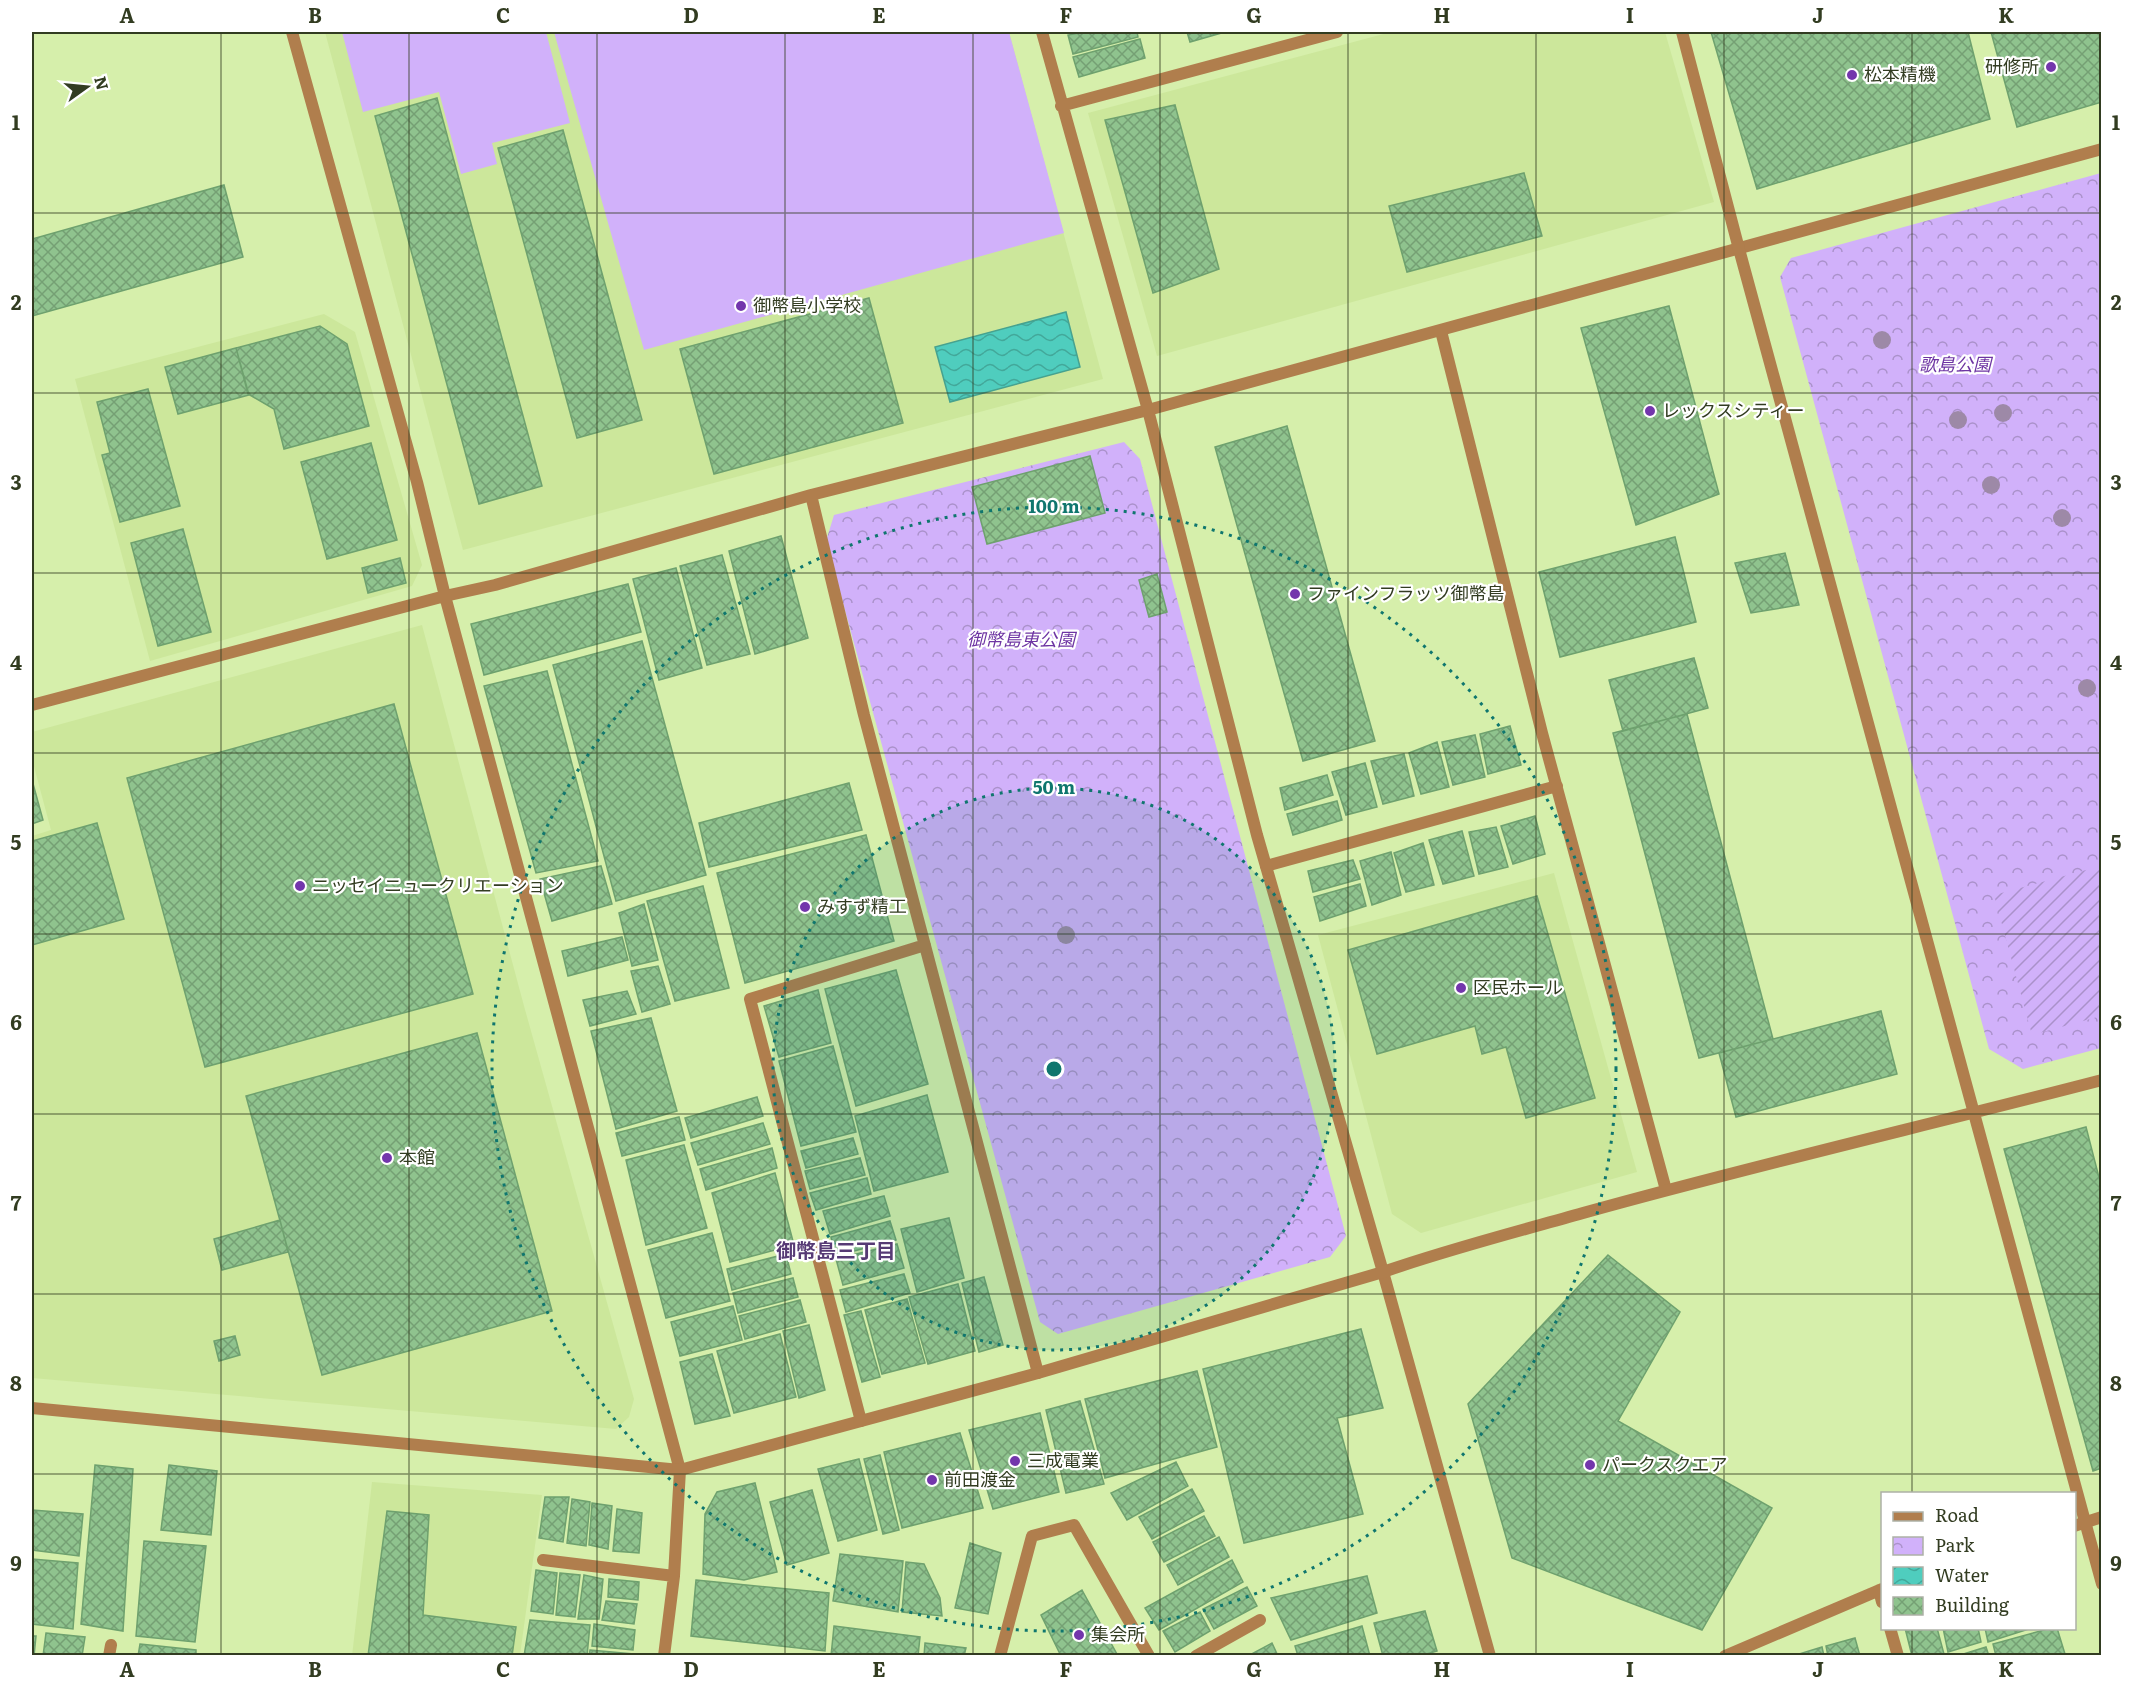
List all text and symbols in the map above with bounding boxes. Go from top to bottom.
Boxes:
text: A [119,0,135,29]
text: B [308,0,322,29]
text: C [496,0,510,29]
text: D [683,0,699,29]
text: E [872,0,886,29]
text: F [1060,0,1073,29]
text: G [1246,0,1262,29]
text: H [1434,0,1450,29]
text: I [1626,0,1634,29]
text: J [1812,0,1824,29]
text: K [1998,0,2014,29]
place label: 研修所 [1985,52,2039,79]
north arrow [57,57,117,117]
place label: 松本精機 [1864,60,1936,87]
marker: 研修所 [2044,60,2058,74]
marker: 松本精機 [1845,68,1859,82]
text: N [89,73,116,92]
text: 1 [12,106,20,136]
text: 1 [2112,106,2120,136]
text: 2 [11,286,22,316]
text: 2 [2111,286,2122,316]
place label: 御幣島小学校 [753,291,861,318]
marker: 御幣島小学校 [734,299,748,313]
park label: 歌島公園 [1919,350,1994,377]
place label: レックスシティー [1662,396,1804,423]
marker: レックスシティー [1643,404,1657,418]
text: 3 [10,466,22,496]
text: 3 [2110,466,2122,496]
text: 100 m [1028,492,1080,519]
place label: ファインフラッツ御幣島 [1307,579,1504,606]
marker: ファインフラッツ御幣島 [1288,587,1302,601]
park label: 御幣島東公園 [967,625,1078,652]
text: 4 [10,646,22,676]
text: 4 [2110,646,2122,676]
text: 50 m [1033,773,1075,800]
text: 5 [11,826,22,856]
text: 5 [2111,826,2122,856]
place label: ニッセイニュークリエーション [312,871,564,898]
marker: ニッセイニュークリエーション [293,879,307,893]
place label: みすず精工 [817,892,907,919]
marker: みすず精工 [798,900,812,914]
place label: 区民ホール [1473,973,1563,1000]
marker: 区民ホール [1454,981,1468,995]
text: 6 [10,1006,22,1036]
text: 6 [2110,1006,2122,1036]
centre of rings [1044,1059,1064,1079]
place label: 本館 [399,1143,435,1170]
marker: 本館 [380,1151,394,1165]
text: 7 [11,1187,22,1217]
text: 7 [2111,1187,2122,1217]
district label: 御幣島三丁目 [776,1234,896,1264]
text: 8 [10,1367,22,1397]
text: 8 [2110,1367,2122,1397]
place label: 三成電業 [1027,1446,1099,1473]
place label: パークスクエア [1602,1450,1727,1477]
marker: 三成電業 [1008,1454,1022,1468]
marker: パークスクエア [1583,1458,1597,1472]
place label: 前田渡金 [944,1465,1016,1492]
marker: 前田渡金 [925,1473,939,1487]
legend [1881,1492,2076,1630]
text: Road [1935,1501,1979,1528]
text: Park [1935,1531,1976,1558]
text: 9 [10,1547,22,1577]
text: 9 [2110,1547,2122,1577]
text: Water [1935,1561,1989,1588]
text: Building [1935,1591,2010,1618]
place label: 集会所 [1091,1620,1145,1647]
marker: 集会所 [1072,1628,1086,1642]
text: A [119,1653,135,1683]
text: B [308,1653,322,1683]
text: C [496,1653,510,1683]
text: D [683,1653,699,1683]
text: E [872,1653,886,1683]
text: F [1060,1653,1073,1683]
text: G [1246,1653,1262,1683]
text: H [1434,1653,1450,1683]
text: I [1626,1653,1634,1683]
text: J [1812,1653,1824,1683]
text: K [1998,1653,2014,1683]

